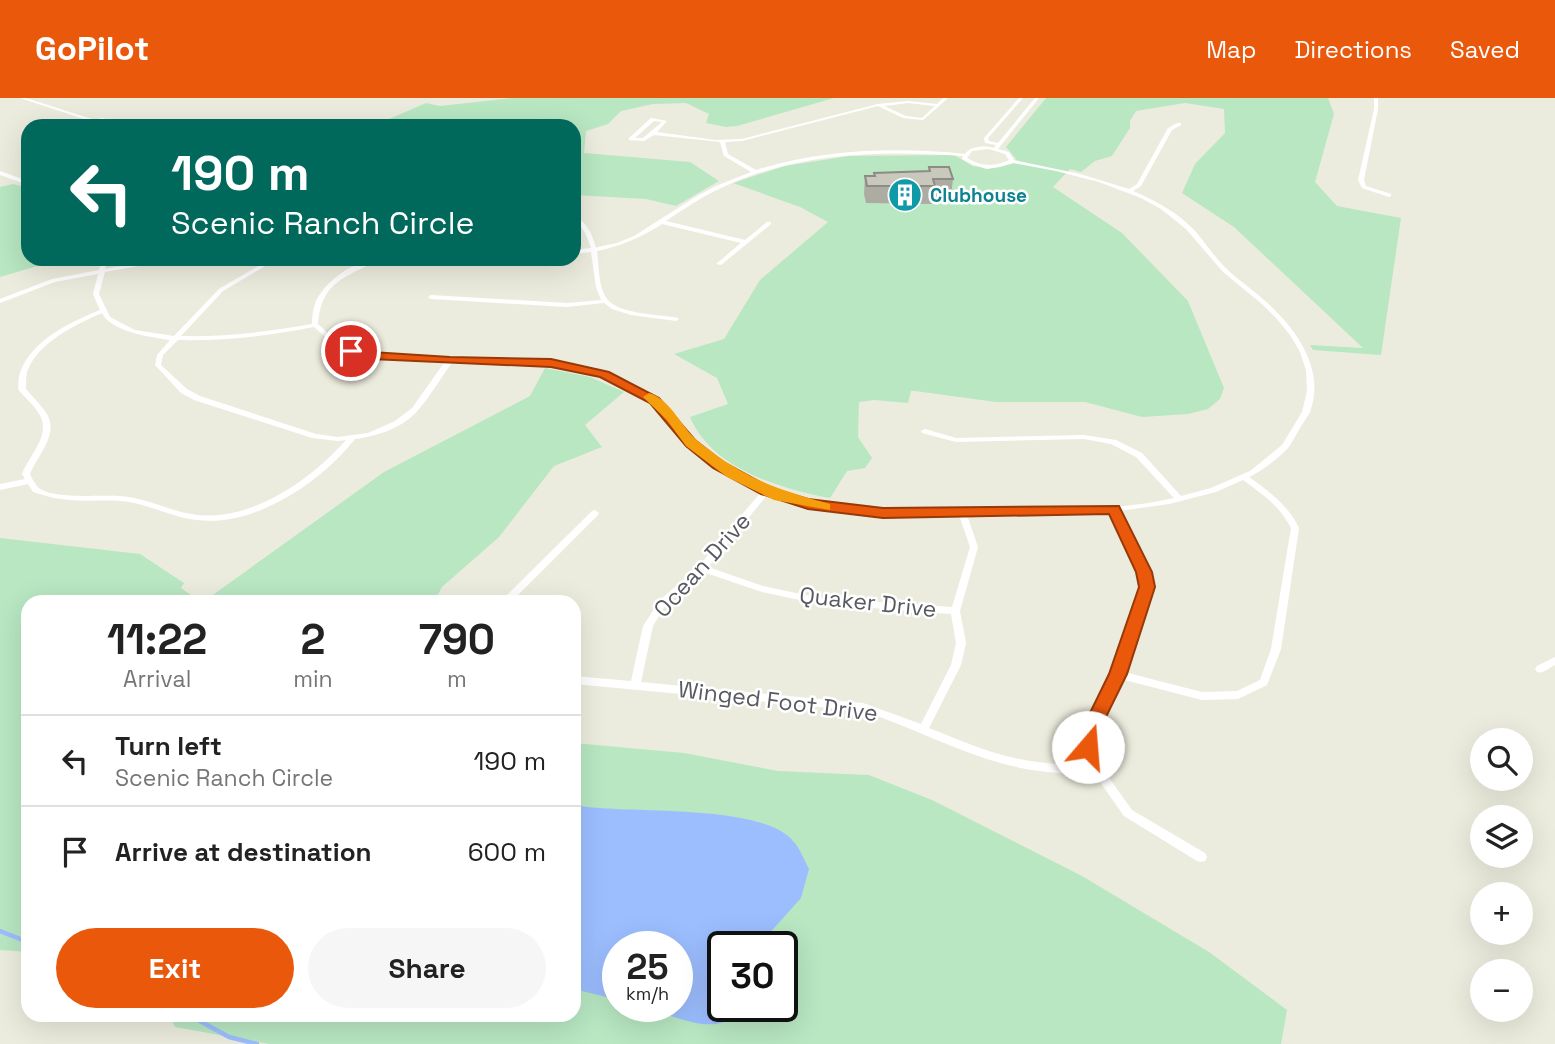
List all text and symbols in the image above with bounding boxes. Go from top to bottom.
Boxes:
text: GoPilot [35,28,149,70]
text: Map [1206,34,1256,65]
text: Directions [1294,34,1412,65]
text: Saved [1450,34,1520,65]
text: 190 m [171,142,309,204]
icon: left [56,147,147,238]
building icon: Clubhouse [886,176,924,214]
place label: Clubhouse [930,183,1027,208]
text: Scenic Ranch Circle [171,203,475,243]
pin [321,321,381,381]
icon: arrive [332,332,370,370]
street label: Ocean Drive [647,506,757,624]
street label: Quaker Drive [798,580,938,624]
text: 11:22 [107,613,207,666]
text: 2 [300,613,325,666]
text: 790 [419,613,495,666]
text: Arrival [123,664,191,694]
text: min [293,664,333,694]
text: m [447,664,467,694]
street label: Winged Foot Drive [677,674,879,728]
position arrow [1051,710,1125,784]
map controls [1470,728,1533,1022]
button: search [1470,728,1533,791]
text: Turn left [115,729,222,763]
icon: left [56,742,94,780]
text: 190 m [474,744,546,778]
text: Scenic Ranch Circle [115,763,333,793]
button: layers [1470,805,1533,868]
icon: arrive [56,833,94,871]
text: Arrive at destination [115,835,372,869]
text: 600 m [468,835,546,869]
button: + [1470,882,1533,945]
button: Exit [56,928,294,1008]
button: Share [308,928,546,1008]
speed limit sign: 30 [707,931,798,1022]
text: 25 [627,945,668,989]
button: − [1470,959,1533,1022]
text: km/h [626,982,669,1005]

